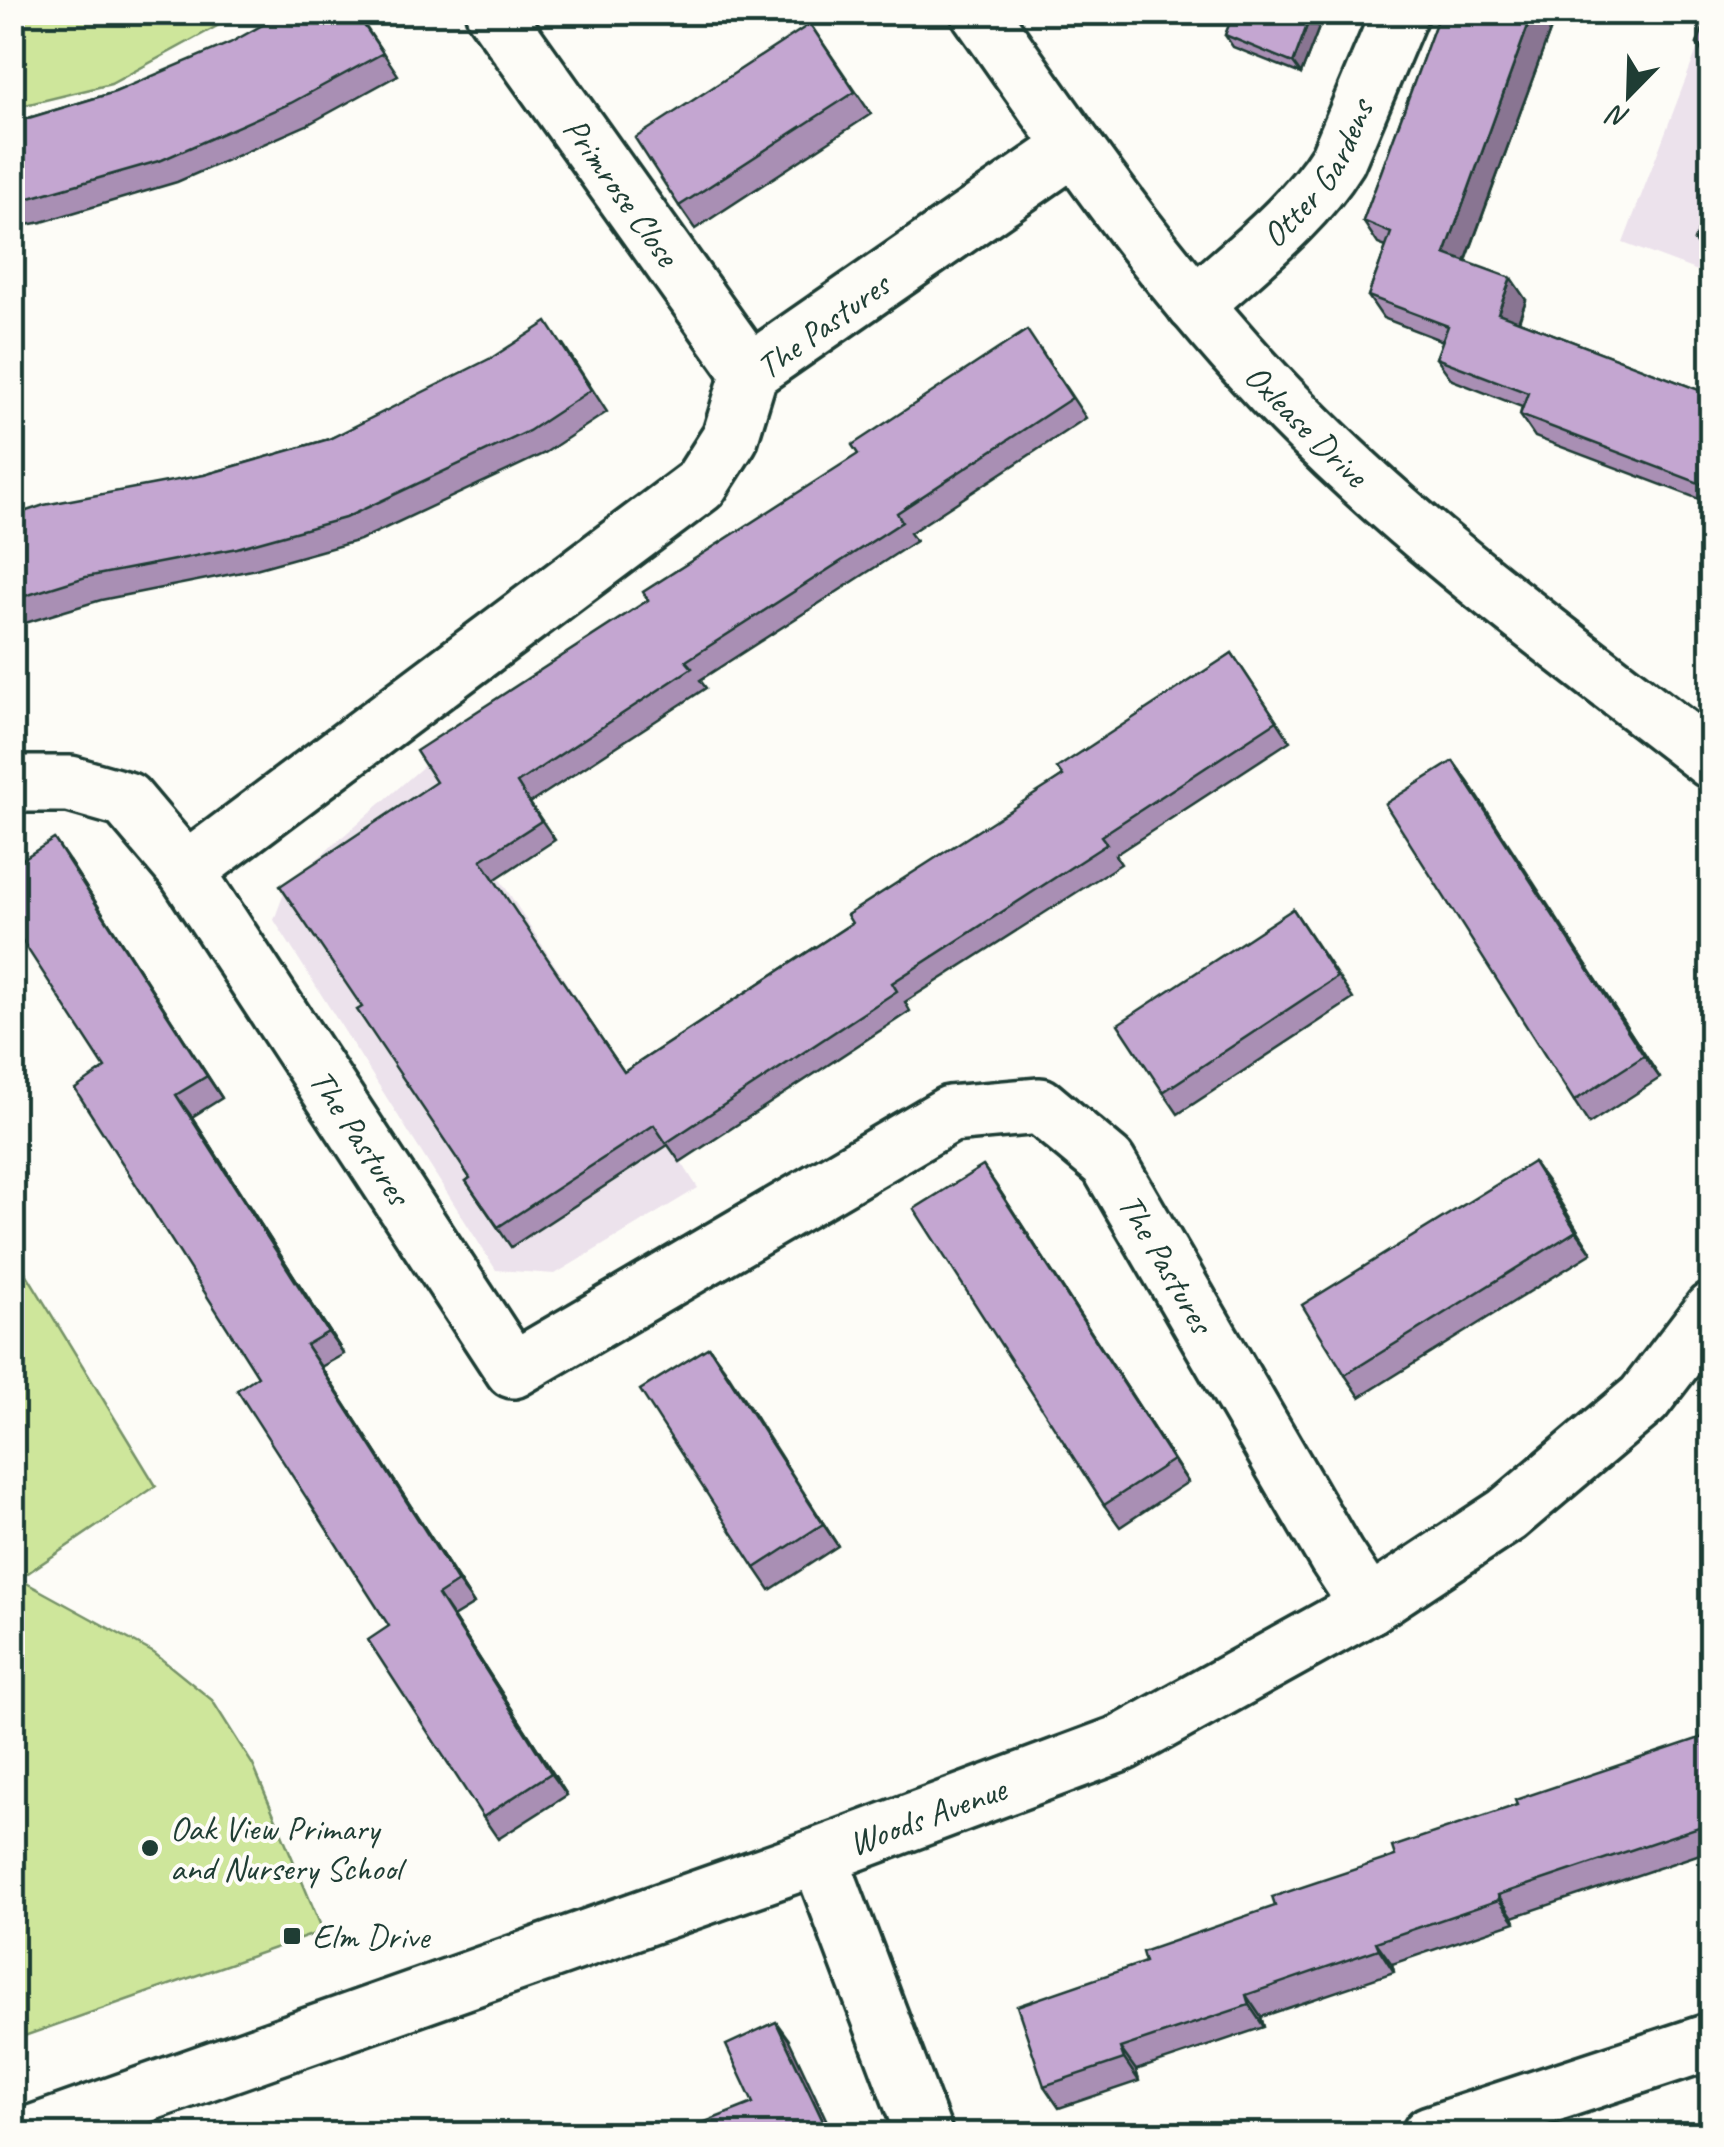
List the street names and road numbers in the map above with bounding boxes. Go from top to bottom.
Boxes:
street label: Otter Gardens [1252,90,1384,257]
street label: Primrose Close [553,108,691,277]
street label: The Pastures [748,261,901,389]
street label: Oxlease Drive [1235,354,1379,498]
street label: The Pastures [299,1060,423,1216]
street label: The Pastures [1108,1185,1226,1344]
street label: Woods Avenue [842,1765,1014,1866]

